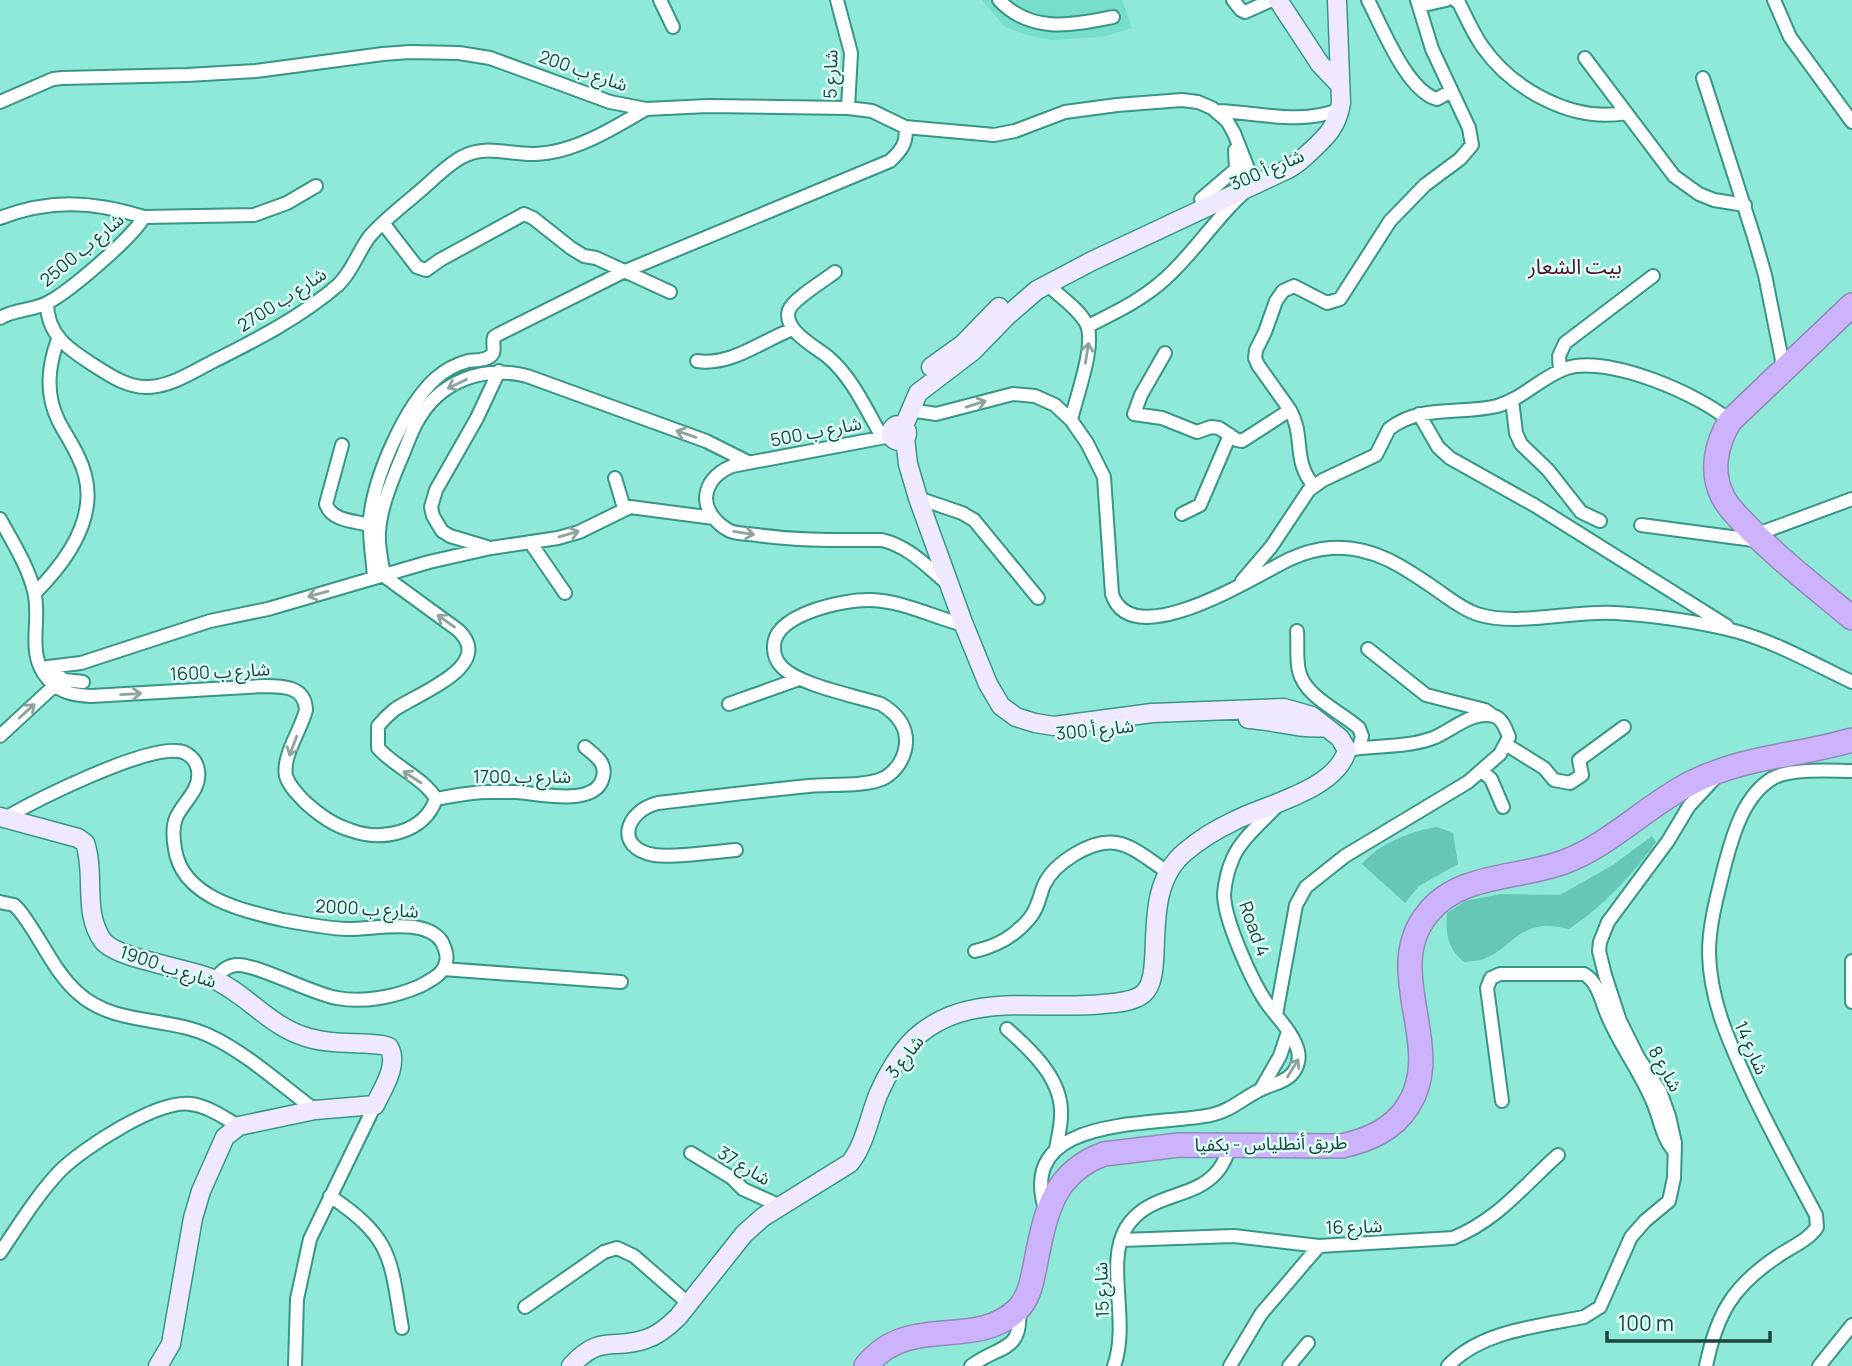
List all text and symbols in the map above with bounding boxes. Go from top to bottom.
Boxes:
street label: شارع ب 200 [535,44,631,99]
street label: شارع 5 [818,49,845,99]
street label: شارع أ 300 [1226,143,1309,198]
street label: شارع ب 2500 [34,207,130,294]
district label: بيت الشعار [1527,252,1622,280]
street label: شارع ب 2700 [232,261,332,339]
one-way arrow [1081,342,1094,365]
one-way arrow [447,377,468,391]
one-way arrow [965,397,987,410]
street label: شارع ب 500 [768,410,864,455]
one-way arrow [675,427,697,439]
one-way arrow [558,527,580,540]
one-way arrow [732,527,755,540]
one-way arrow [307,589,329,602]
one-way arrow [437,614,456,628]
street label: شارع ب 1600 [169,656,271,689]
one-way arrow [120,688,143,701]
one-way arrow [18,703,36,719]
street label: شارع أ 300 [1055,713,1135,748]
one-way arrow [285,735,298,756]
street label: شارع ب 1700 [473,764,571,791]
one-way arrow [403,769,423,783]
street label: شارع ب 2000 [315,893,419,926]
street label: Road 4 [1234,898,1276,959]
street label: شارع ب 1900 [116,939,220,996]
street label: شارع 14 [1727,1017,1774,1079]
street label: شارع 3 [880,1030,931,1085]
street label: شارع 8 [1641,1041,1688,1097]
one-way arrow [1286,1058,1300,1078]
street label: طريق أنطلياس - بكفيا [1194,1130,1348,1156]
street label: شارع 37 [712,1140,775,1193]
street label: شارع 16 [1325,1213,1383,1242]
street label: شارع 15 [1088,1261,1117,1318]
scale bar [1607,1300,1770,1344]
text: 100 m [1618,1309,1674,1337]

